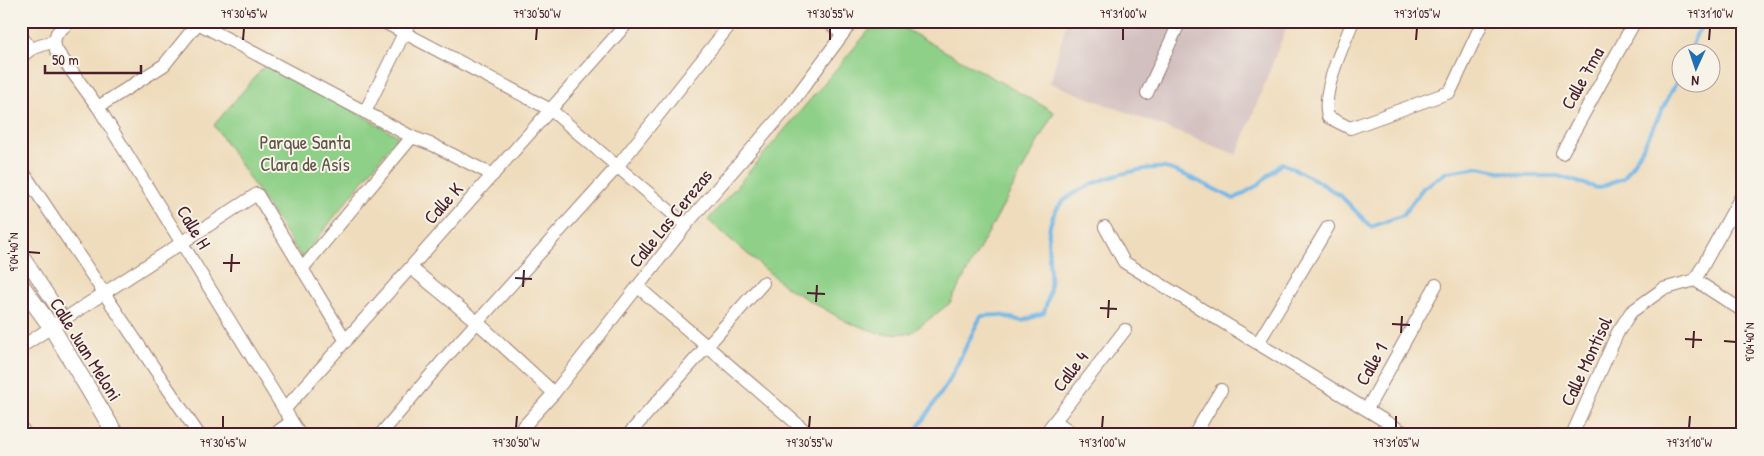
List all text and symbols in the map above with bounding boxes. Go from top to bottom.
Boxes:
text: 79°30'45"W [221,5,268,22]
text: 79°30'50"W [513,5,561,22]
text: 79°30'55"W [806,5,854,22]
text: 79°31'00"W [1100,5,1147,22]
text: 79°31'05"W [1394,5,1441,22]
text: 79°31'10"W [1687,5,1733,22]
scale bar [45,42,141,74]
street label: Calle 7ma [1554,42,1610,114]
north arrow [1672,42,1722,92]
text: 50 m [52,49,79,70]
text: N [1691,72,1700,91]
park label: Parque Santa Clara de Asís [260,129,351,177]
street label: Calle Las Cerezas [622,163,718,273]
street label: Calle K [417,176,469,230]
street label: Calle H [171,200,217,254]
text: 9°04'40"N [5,233,22,271]
street label: Calle Juan Meloni [44,292,128,406]
street label: Calle Montisol [1554,311,1619,410]
text: 9°04'40"N [1741,323,1758,361]
street label: Calle 1 [1349,338,1393,390]
street label: Calle 4 [1046,345,1094,397]
text: 79°30'45"W [200,434,247,451]
text: 79°30'50"W [492,434,540,451]
text: 79°30'55"W [785,434,833,451]
text: 79°31'00"W [1079,434,1126,451]
text: 79°31'05"W [1373,434,1420,451]
text: 79°31'10"W [1666,434,1712,451]

